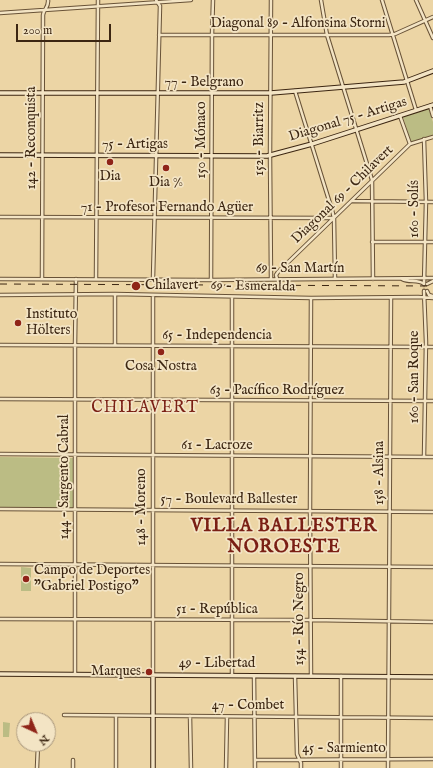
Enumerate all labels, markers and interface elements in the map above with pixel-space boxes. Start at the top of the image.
scale bar [18,16,113,42]
street label: Diagonal 89 - Alfonsina Storni [211,16,385,32]
text: 200 m [23,23,52,38]
street label: 77 - Belgrano [164,75,244,91]
street label: 142 - Reconquista [24,87,40,189]
street label: Diagonal 75 - Artigas [287,94,409,146]
street label: 150 - Mónaco [194,101,210,179]
street label: 152 - Biarritz [252,102,268,176]
street label: 75 - Artigas [102,137,168,153]
street label: Diagonal 69 - Chilavert [289,142,397,248]
marker: Dia [105,157,115,167]
marker: Dia % [161,163,171,173]
place label: Dia [99,169,121,185]
place label: Dia % [149,175,183,191]
street label: 160 - Solís [407,180,423,238]
street label: 71 - Profesor Fernando Agüer [81,200,253,216]
street label: 69 - San Martín [256,261,344,277]
place label: Chilavert [145,278,198,294]
street label: 69 - Esmeralda [210,278,296,296]
marker: Chilavert [130,280,142,292]
place label: Instituto Hölters [26,307,77,340]
marker: Instituto Hölters [13,318,23,328]
street label: 65 - Independencia [162,328,272,344]
street label: 160 - San Roque [407,330,423,424]
marker: Cosa Nostra [156,347,166,357]
place label: Cosa Nostra [125,359,197,375]
street label: 63 - Pacífico Rodríguez [210,383,344,399]
district label: CHILAVERT [91,399,199,419]
street label: 144 - Sargento Cabral [57,414,73,540]
street label: 61 - Lacroze [181,438,253,454]
street label: 158 - Alsina [372,441,388,505]
street label: 148 - Moreno [134,468,150,546]
street label: 57 - Boulevard Ballester [161,492,297,508]
district label: VILLA BALLESTER NOROESTE [191,516,377,558]
place label: Campo de Deportes "Gabriel Postigo" [34,563,150,596]
street label: 154 - Río Negro [292,572,308,666]
marker: Campo de Deportes "Gabriel Postigo" [21,574,31,584]
street label: 51 - República [176,602,258,618]
street label: 49 - Libertad [179,656,255,672]
place label: Marques [91,664,141,680]
marker: Marques [144,667,154,677]
street label: 47 - Combet [212,698,284,714]
north arrow [16,712,56,752]
text: N [35,732,52,748]
street label: 45 - Sarmiento [302,741,386,757]

